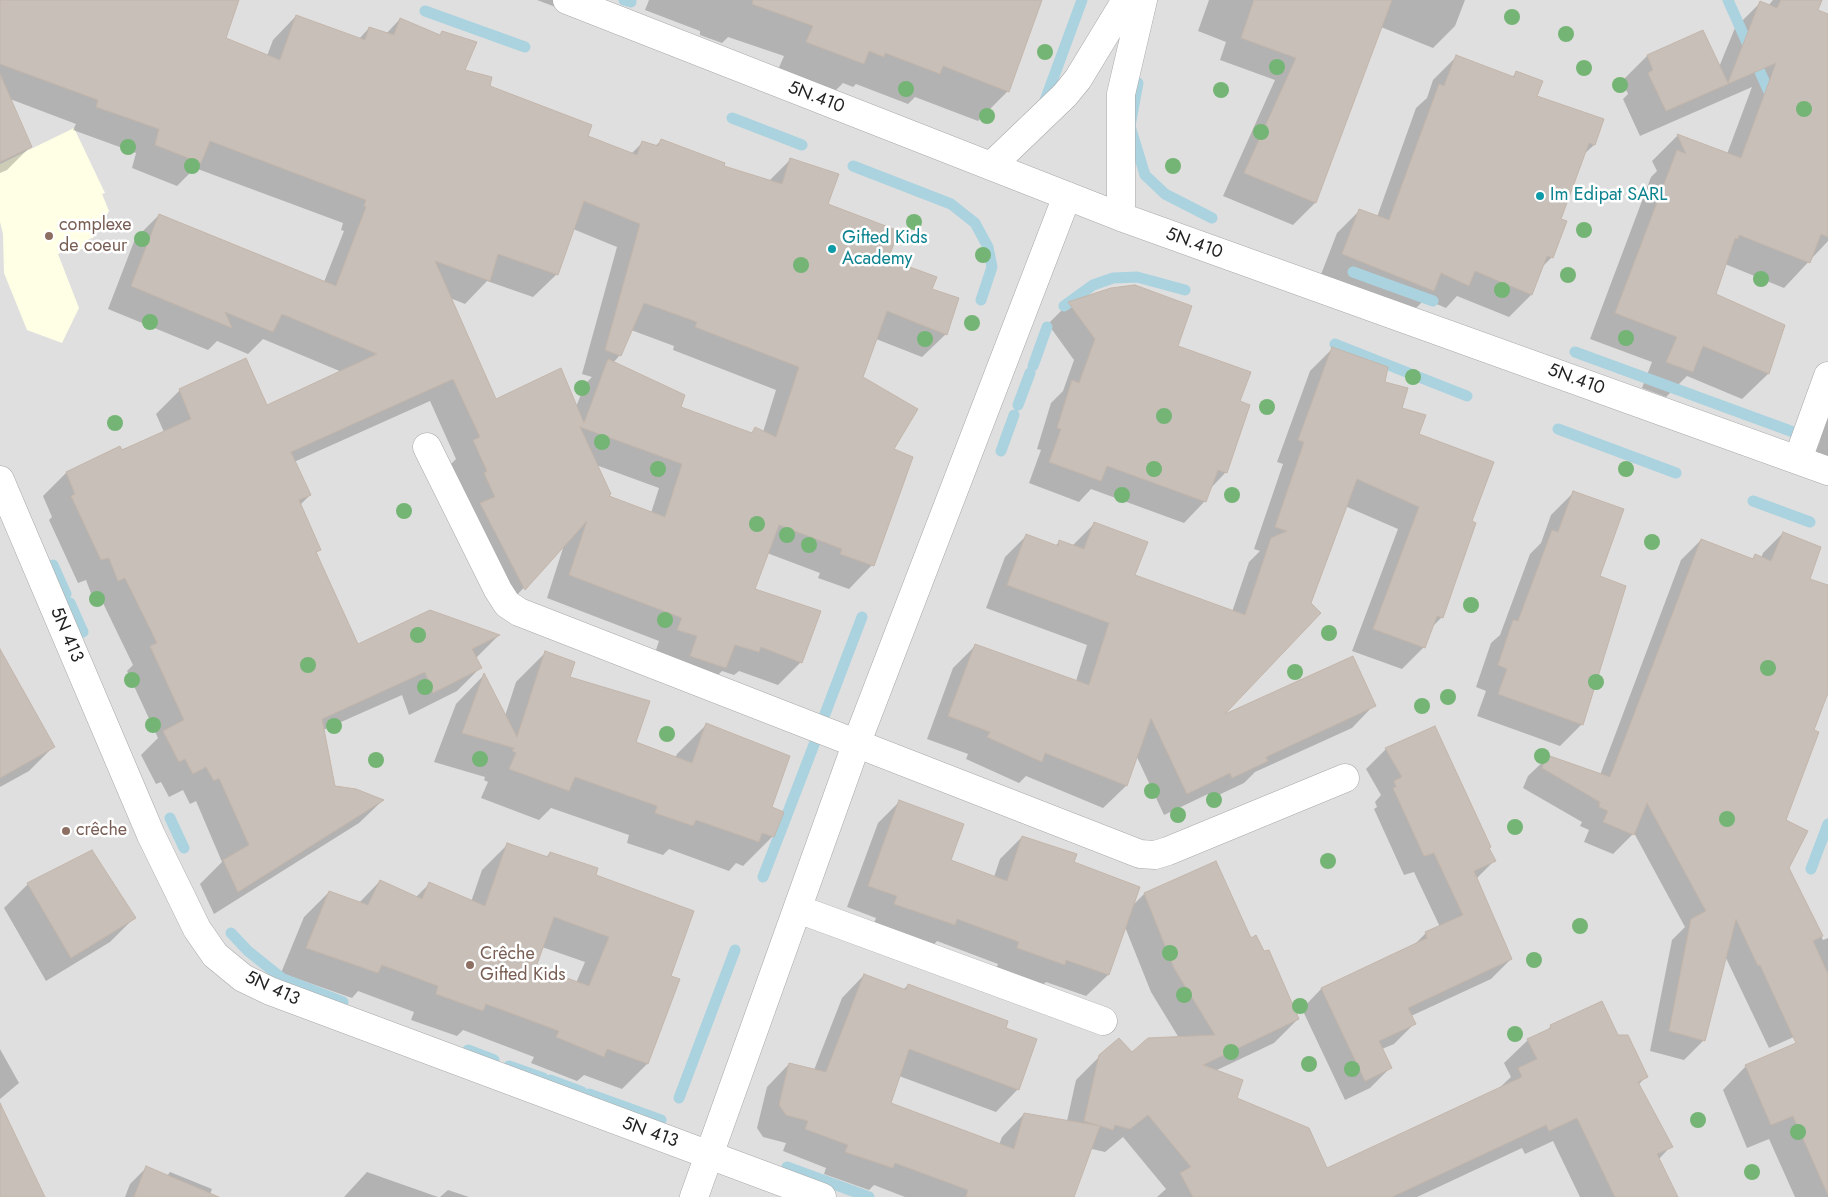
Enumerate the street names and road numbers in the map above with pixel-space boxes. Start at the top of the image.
street label: 5N.410 [785,77,847,119]
street label: 5N.410 [1163,224,1225,264]
street label: 5N.410 [1545,360,1607,400]
street label: 5N 413 [45,604,87,666]
street label: 5N 413 [241,967,303,1011]
street label: 5N 413 [619,1113,681,1153]

